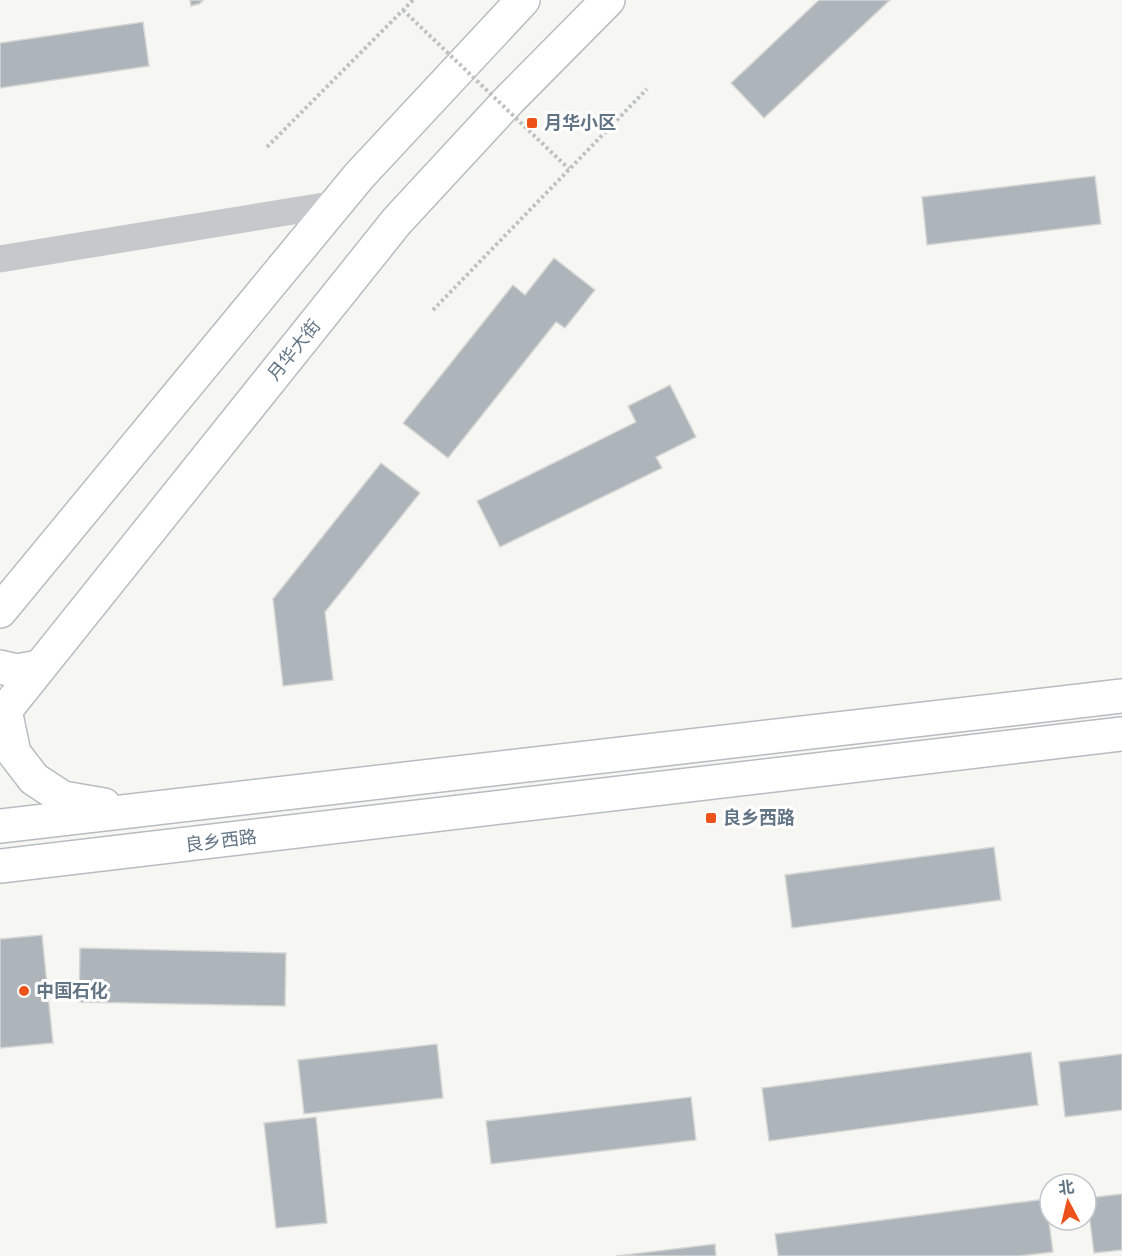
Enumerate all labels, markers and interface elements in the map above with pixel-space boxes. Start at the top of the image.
place label: 月华小区 [544,111,616,136]
marker: 月华小区 [525,116,539,130]
street label: 月华大街 [262,314,327,386]
place label: 良乡西路 [723,806,795,831]
marker: 良乡西路 [704,811,718,825]
street label: 良乡西路 [184,825,258,858]
place label: 中国石化 [36,979,108,1004]
marker: 中国石化 [17,984,31,998]
north arrow [1038,1172,1098,1232]
text: 北 [1057,1176,1076,1200]

